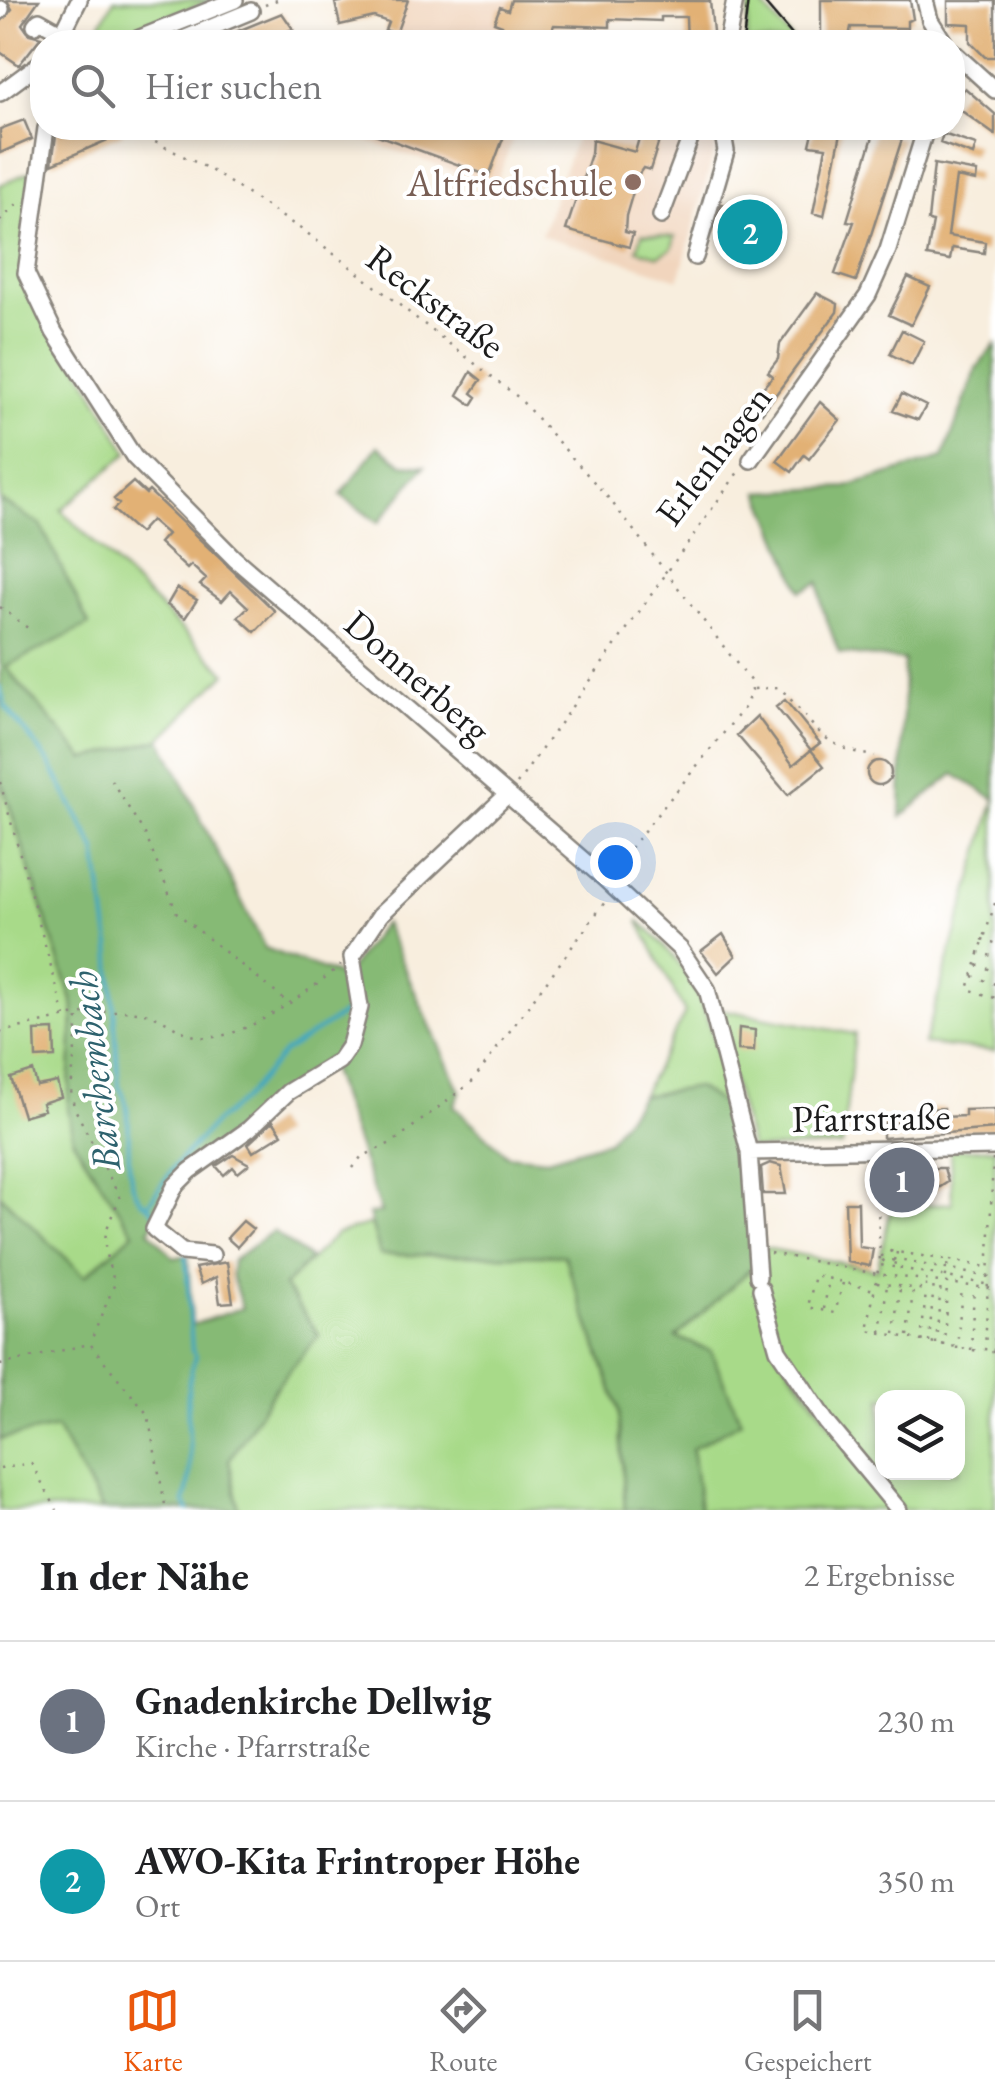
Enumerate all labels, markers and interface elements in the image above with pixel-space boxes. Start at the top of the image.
search box [30,30,965,140]
icon: search [65,58,120,113]
text: Hier suchen [145,61,322,110]
place label: Altfriedschule [406,158,613,207]
marker: Altfriedschule [622,171,644,193]
pin: 2 [718,194,782,270]
street label: Reckstraße [357,233,515,369]
street label: Erlenhagen [644,375,782,535]
street label: Donnerberg [334,599,502,753]
your location [590,837,641,888]
water label: Barchembach [56,968,132,1175]
street label: Pfarrstraße [791,1091,951,1143]
pin: 1 [870,1142,934,1218]
map controls [875,1390,965,1480]
button: layers [875,1390,965,1480]
text: In der Nähe [40,1548,249,1603]
text: 2 Ergebnisse [804,1554,955,1596]
text: Gnadenkirche Dellwig [135,1676,491,1725]
text: 1 [64,1700,81,1742]
text: 230 m [878,1700,955,1742]
text: Kirche · Pfarrstraße [135,1725,370,1767]
text: AWO-Kita Frintroper Höhe [135,1836,580,1885]
text: 2 [64,1860,81,1902]
text: 350 m [878,1860,955,1902]
text: Ort [135,1885,180,1927]
tab: Karte [123,1983,183,2079]
tab: Route [429,1983,498,2079]
tab: Gespeichert [744,1983,872,2079]

